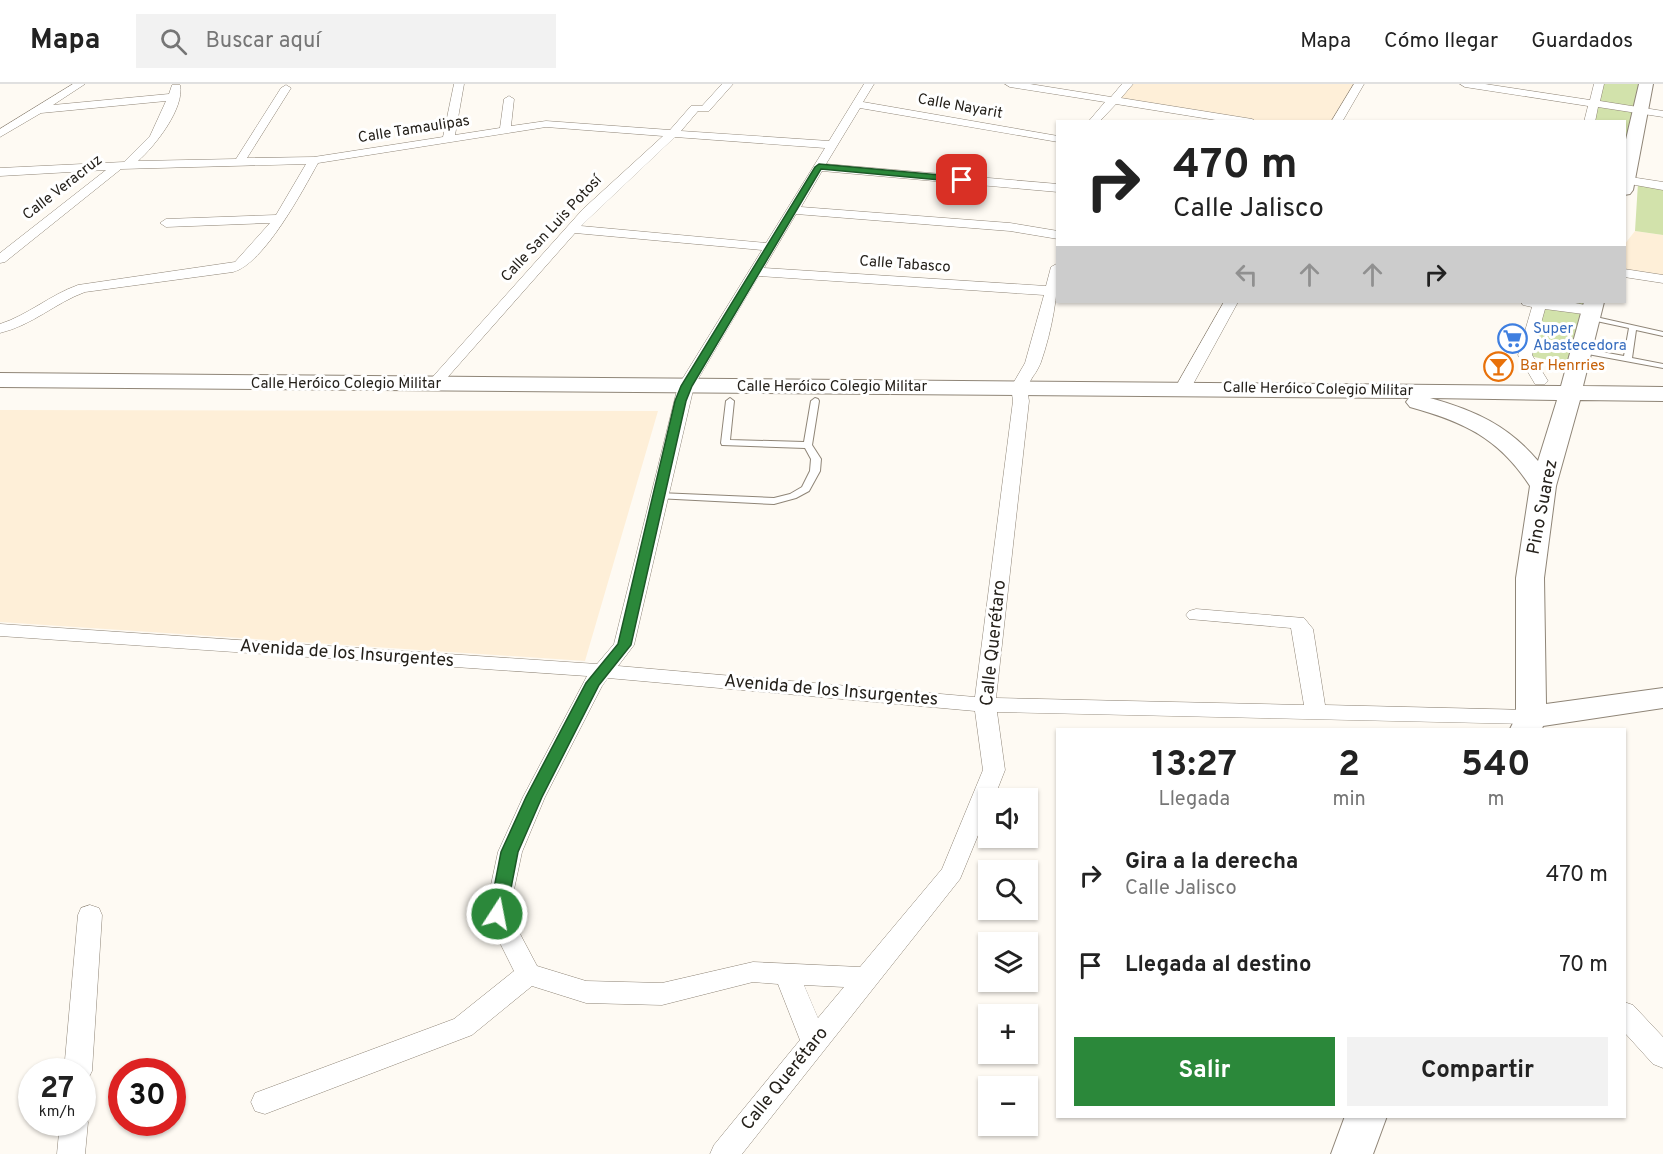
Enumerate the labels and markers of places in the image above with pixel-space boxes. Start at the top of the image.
pin [936,154,987,205]
place label: Super Abastecedora [1533,320,1627,356]
supermarket icon: Super Abastecedora [1496,322,1528,354]
bar icon: Bar Henrries [1483,350,1515,382]
place label: Bar Henrries [1520,357,1605,376]

